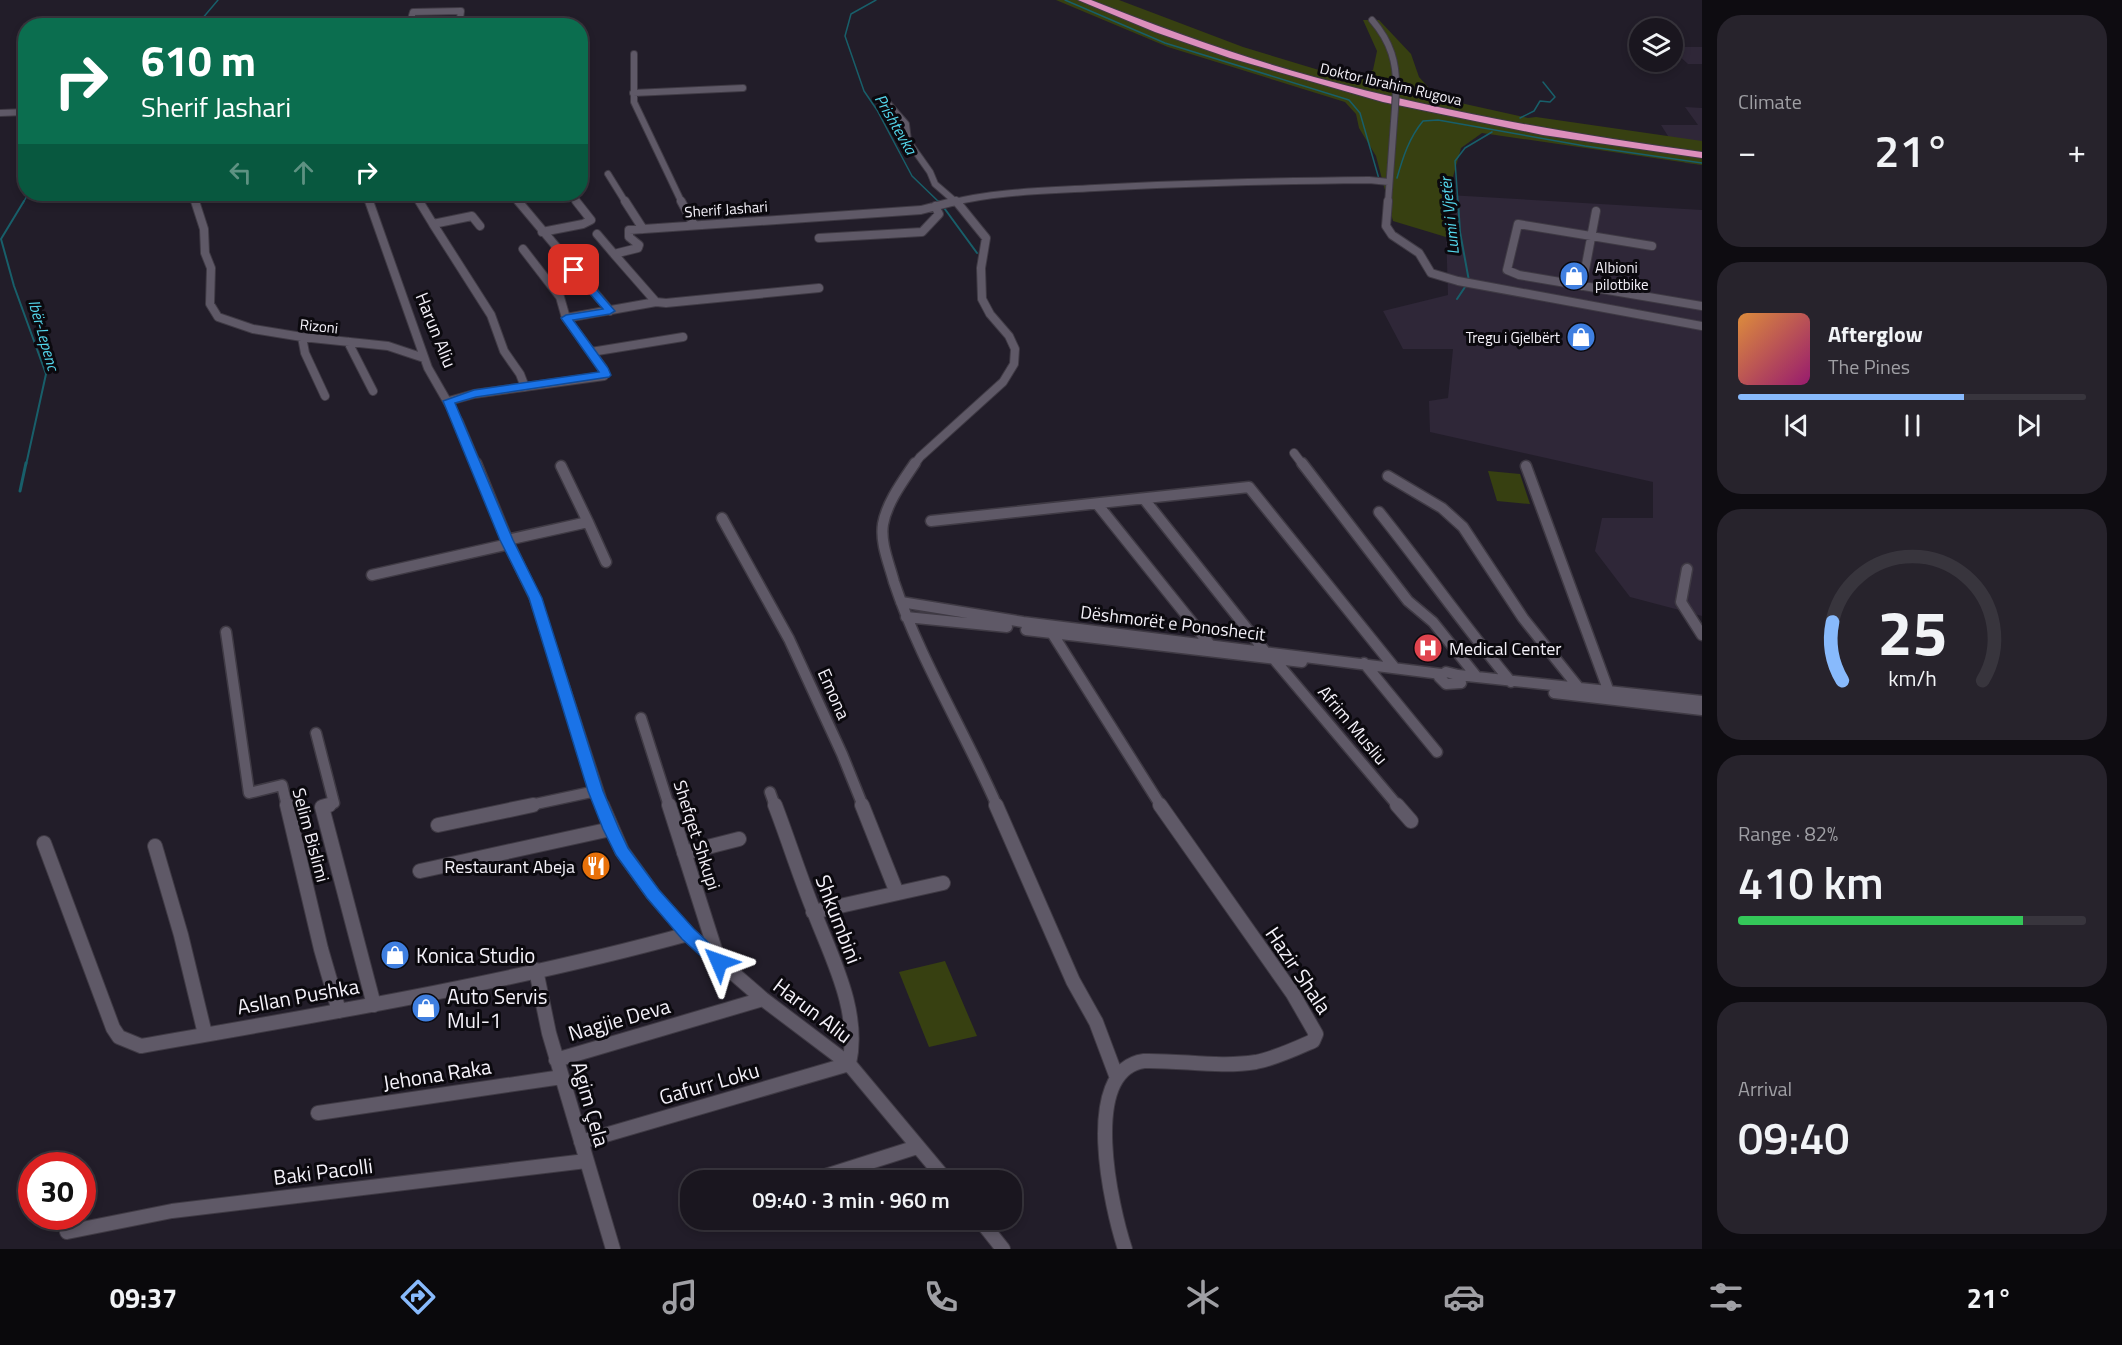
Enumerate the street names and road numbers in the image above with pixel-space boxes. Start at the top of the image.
street label: Doktor Ibrahim Rugova [1318,56,1465,112]
street label: Sherif Jashari [684,195,768,223]
street label: Harun Aliu [409,288,463,372]
street label: Rizoni [299,313,339,339]
street label: Dëshmorët e Ponoshecit [1079,598,1268,648]
street label: Emona [811,664,857,724]
street label: Afrim Musliu [1312,679,1394,771]
street label: Shefqet Shkupi [667,777,727,893]
street label: Selim Bislimi [285,785,337,885]
street label: Shkumbini [807,870,871,968]
street label: Hazir Shala [1258,920,1340,1020]
street label: Asllan Pushka [234,969,362,1022]
street label: Harun Aliu [767,969,859,1051]
street label: Nagjie Deva [564,989,674,1049]
street label: Jehona Raka [381,1050,494,1098]
street label: Gafurr Loku [655,1053,763,1113]
street label: Agim Çela [564,1058,619,1151]
street label: Baki Pacolli [271,1149,375,1193]

